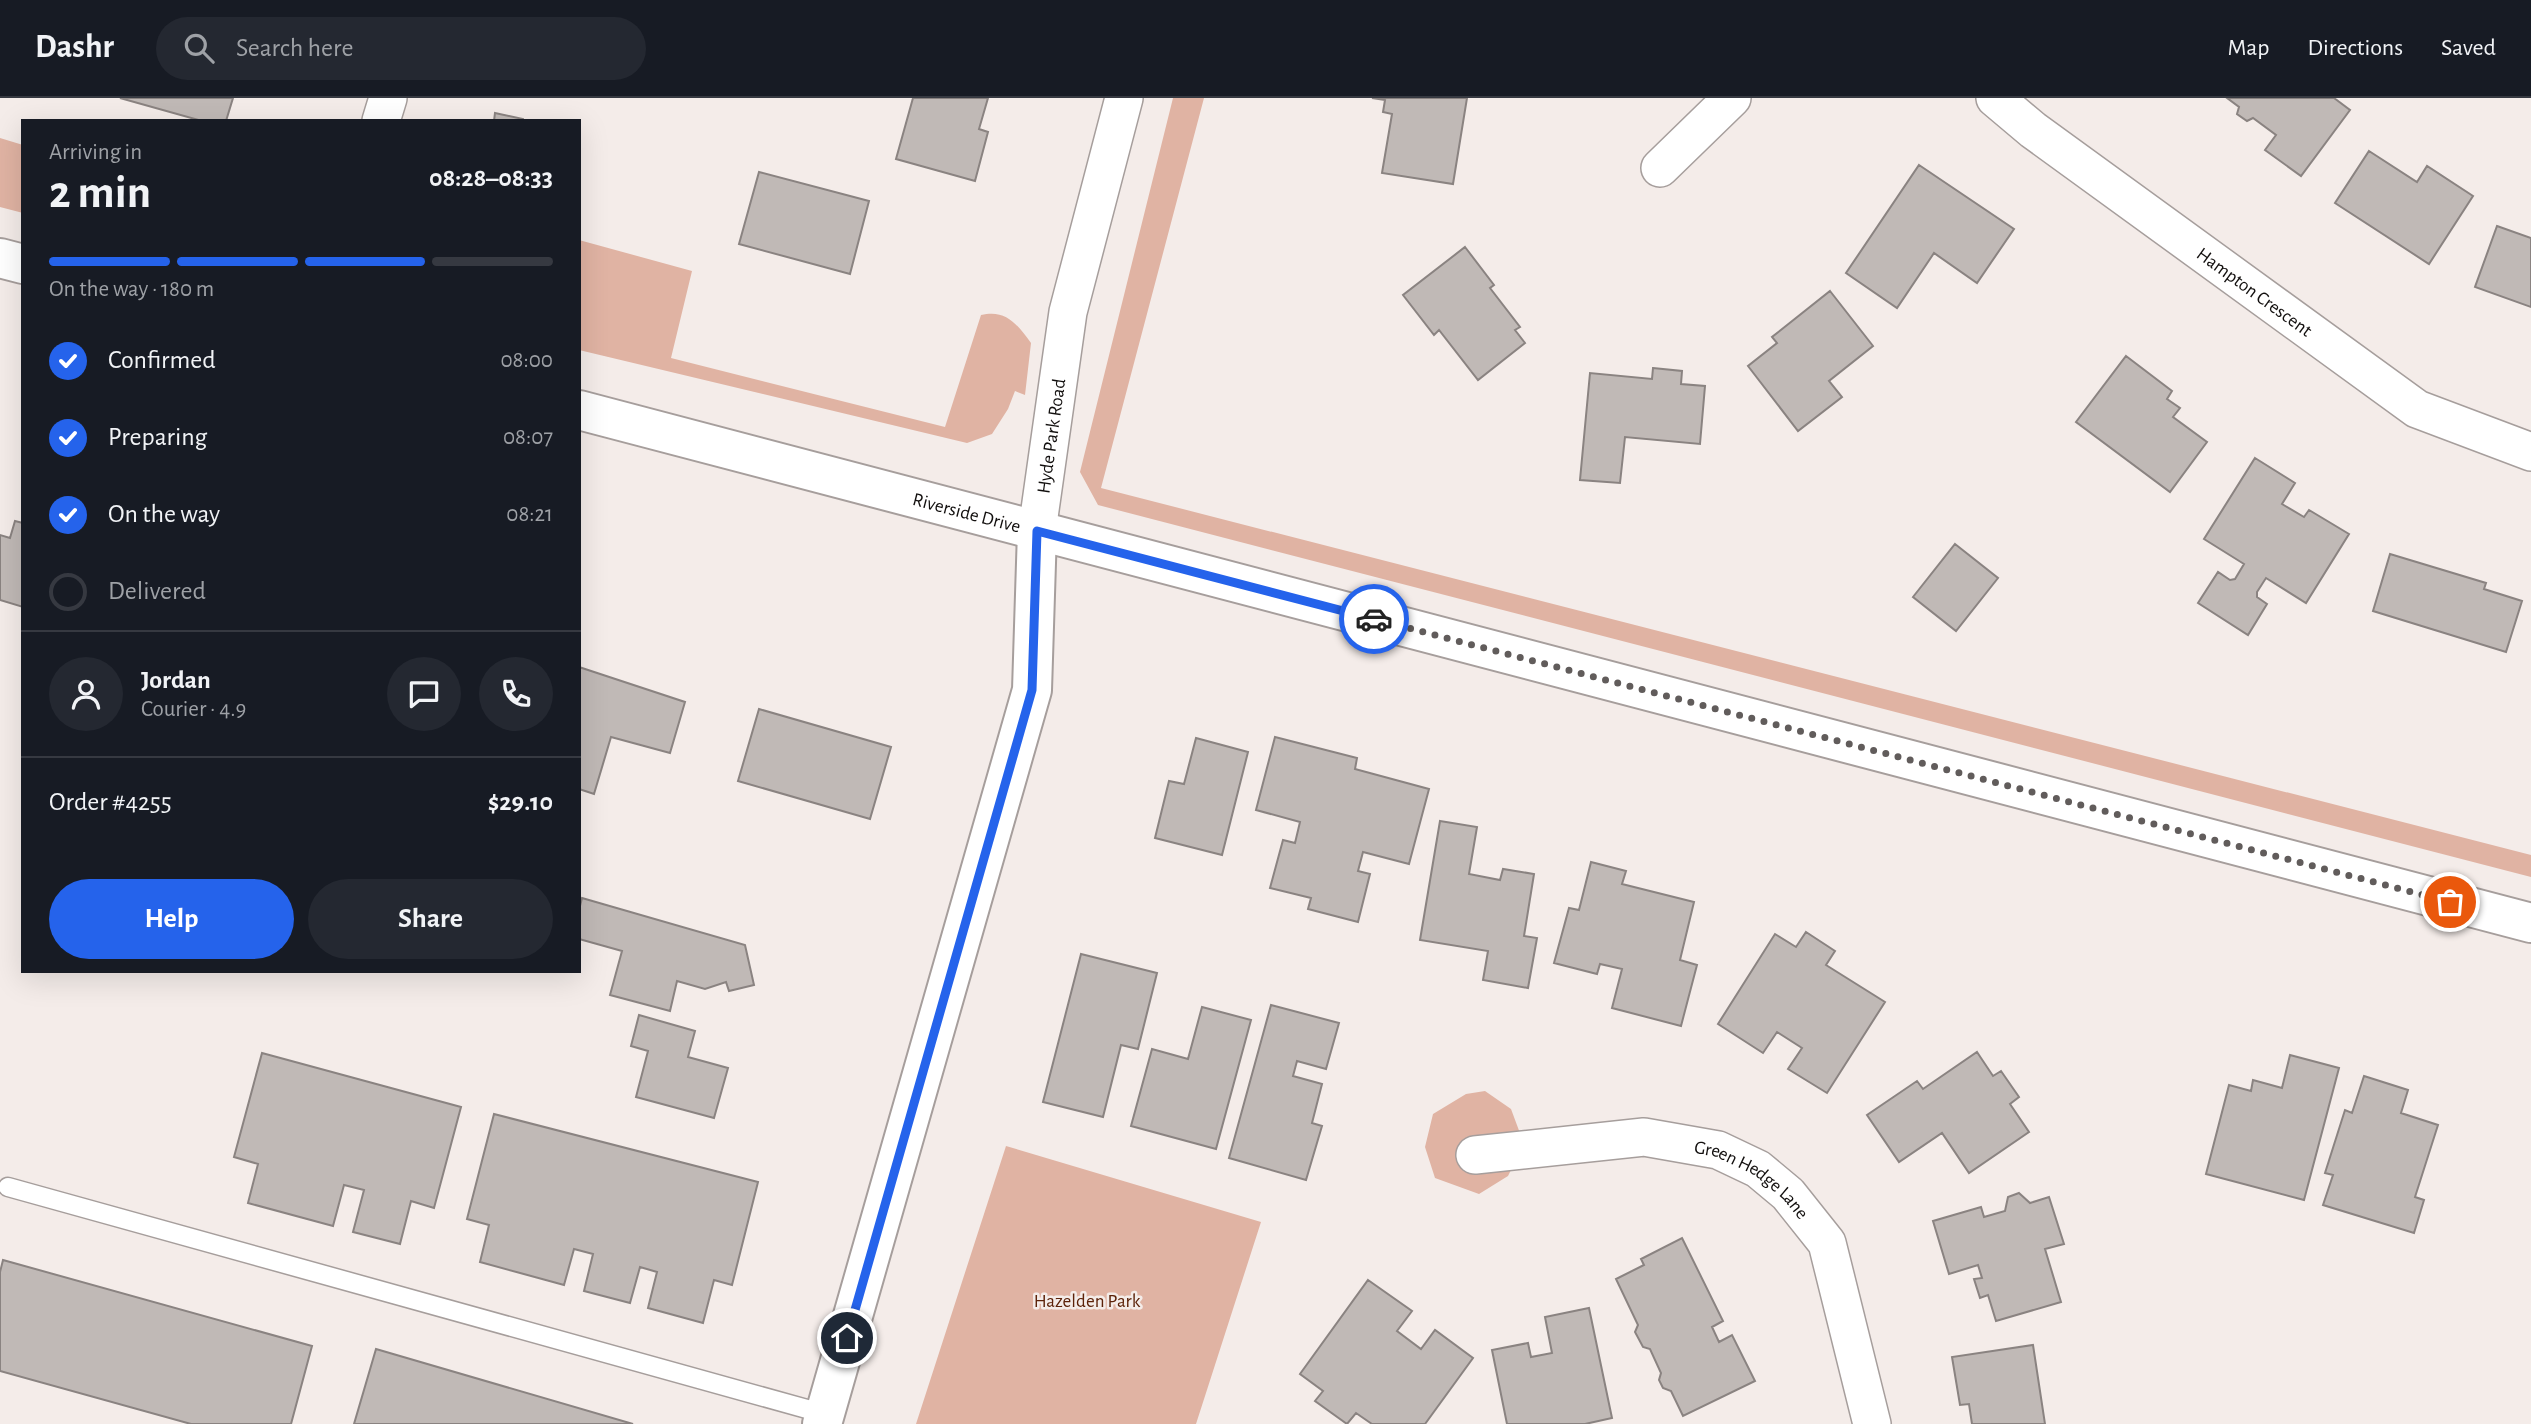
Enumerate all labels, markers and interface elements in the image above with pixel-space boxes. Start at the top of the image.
search box [156,17,646,80]
icon: search [180,29,218,67]
text: Dashr [35,31,114,64]
text: Search here [236,35,353,61]
text: Map [2227,36,2269,60]
text: Directions [2307,36,2403,60]
text: Saved [2441,36,2496,60]
text: Arriving in [49,141,142,164]
text: 08:28–08:33 [429,165,553,191]
text: 2 min [49,170,151,216]
street label: Hampton Crescent [2193,244,2315,341]
text: On the way · 180 m [49,278,214,301]
icon: check [49,342,87,380]
text: Confirmed [108,347,216,373]
text: 08:00 [500,349,553,372]
street label: Hyde Park Road [1034,377,1069,495]
icon: check [49,419,87,457]
text: Preparing [108,424,207,450]
text: 08:07 [503,426,553,449]
street label: Riverside Drive [910,490,1022,537]
icon: check [49,496,87,534]
text: On the way [108,501,220,527]
text: 08:21 [506,503,553,526]
text: Delivered [108,578,206,604]
courier [1339,584,1409,654]
icon: car [1355,600,1393,638]
button: person [49,657,123,731]
button: chat [387,657,461,731]
button: phone [479,657,553,731]
text: Jordan [141,667,211,693]
text: Courier · 4.9 [141,698,246,721]
text: Order #4255 [49,789,172,815]
text: $29.10 [488,789,553,815]
pin [2420,872,2480,932]
button: Help [49,879,294,959]
button: Share [308,879,553,959]
icon: bag [2431,883,2469,921]
street label: Green Hedge Lane [1693,1138,1812,1223]
park label: Hazelden Park [1034,1292,1141,1311]
pin [817,1308,877,1368]
icon: home [828,1319,866,1357]

